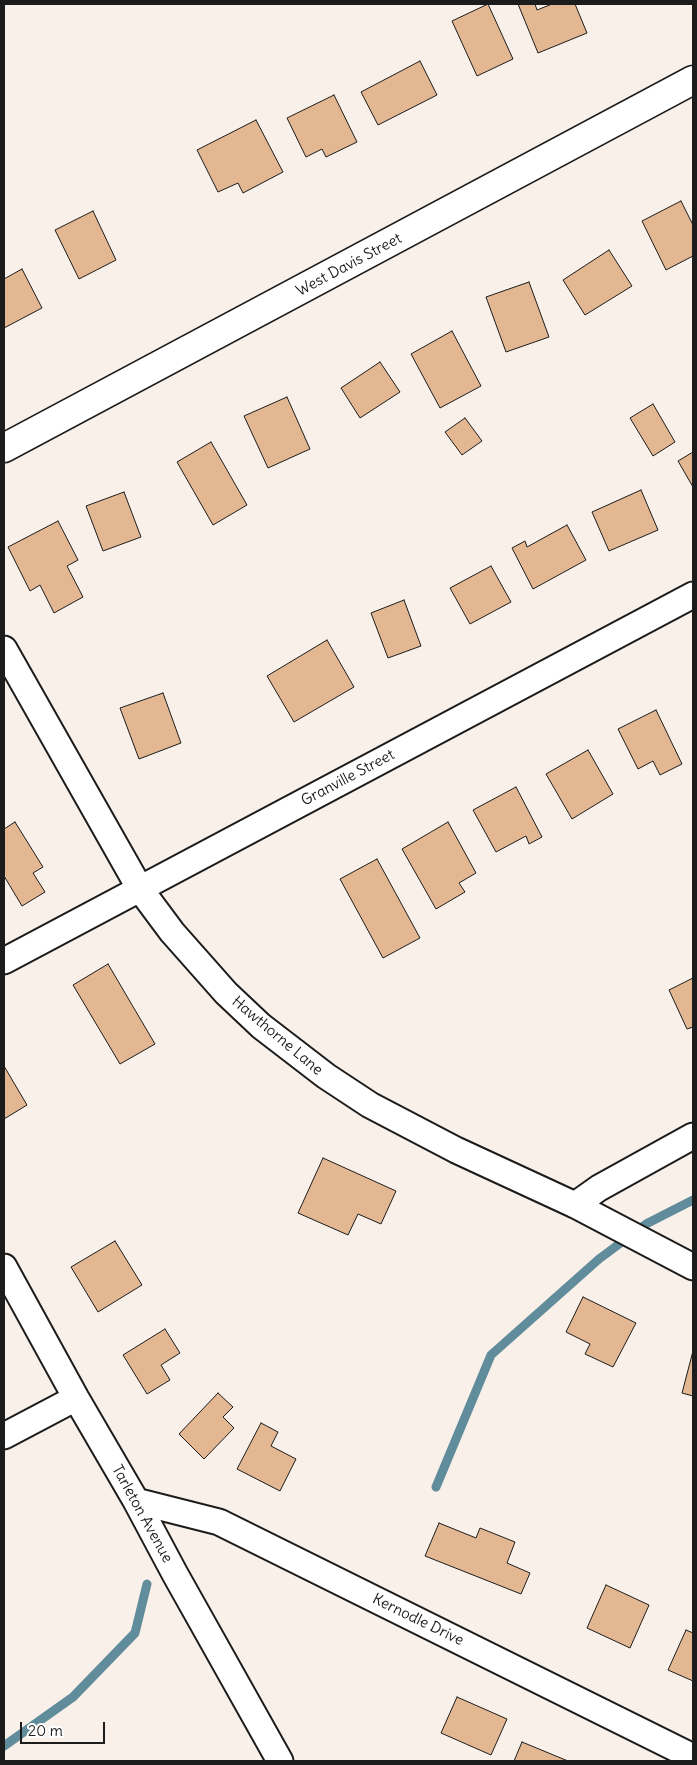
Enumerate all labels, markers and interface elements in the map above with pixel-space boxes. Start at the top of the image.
street label: West Davis Street [293,230,405,300]
street label: Granville Street [298,746,398,810]
street label: Hawthorne Lane [228,993,326,1079]
street label: Tarleton Avenue [108,1462,176,1566]
street label: Kernodle Drive [369,1590,467,1650]
scale bar [22,1712,108,1744]
text: 20 m [28,1721,63,1740]

